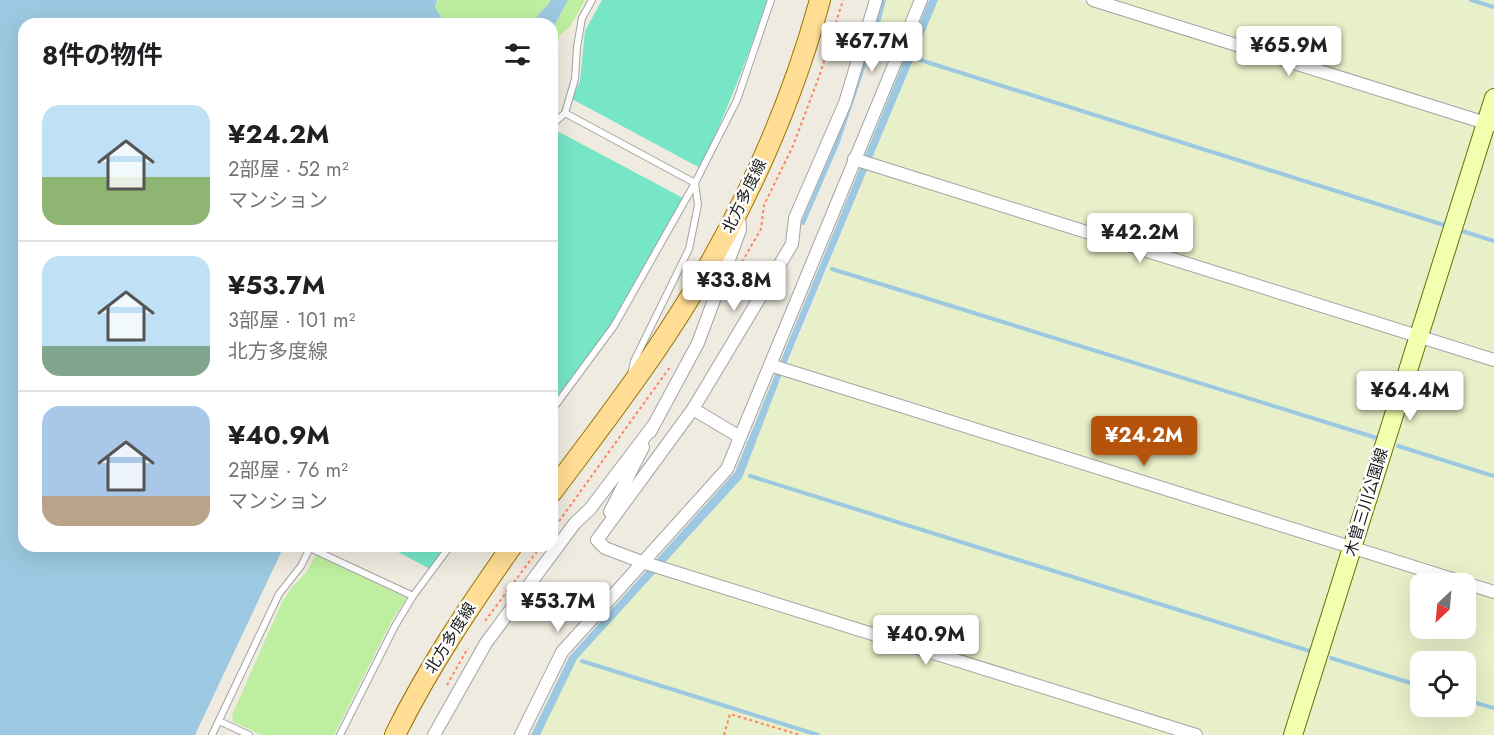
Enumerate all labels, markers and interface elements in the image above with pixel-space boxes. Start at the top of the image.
pin: ¥67.7M [823,22,921,73]
pin: ¥65.9M [1240,26,1338,77]
text: ¥67.7M [835,27,909,56]
text: ¥65.9M [1250,31,1328,60]
text: 8件の物件 [42,36,162,74]
icon: filters [501,38,534,71]
text: ¥24.2M [228,115,329,153]
icon: home [90,129,162,201]
text: 2部屋 · 52 m² [228,155,349,184]
street label: 北方多度線 [716,155,772,237]
text: マンション [228,186,328,215]
pin: ¥42.2M [1091,213,1189,264]
text: ¥42.2M [1101,218,1179,247]
pin: ¥33.8M [685,261,783,312]
text: ¥53.7M [228,266,325,304]
text: ¥33.8M [697,266,771,295]
icon: home [90,280,162,352]
text: 3部屋 · 101 m² [228,306,355,335]
text: 北方多度線 [228,337,328,366]
pin: ¥64.4M [1361,371,1459,422]
text: ¥64.4M [1371,376,1449,405]
text: ¥40.9M [228,416,330,454]
pin: ¥24.2M [1095,416,1193,467]
text: ¥24.2M [1105,421,1183,450]
icon: home [90,430,162,502]
street label: 木曽三川公園線 [1339,445,1393,559]
text: 2部屋 · 76 m² [228,456,348,485]
text: マンション [228,487,328,516]
north arrow [1410,573,1476,639]
map controls [1410,573,1476,717]
pin: ¥53.7M [509,582,607,633]
text: ¥53.7M [521,587,595,616]
street label: 北方多度線 [419,598,481,678]
pin: ¥40.9M [877,615,975,666]
text: ¥40.9M [887,620,965,649]
button: locate [1410,651,1476,717]

